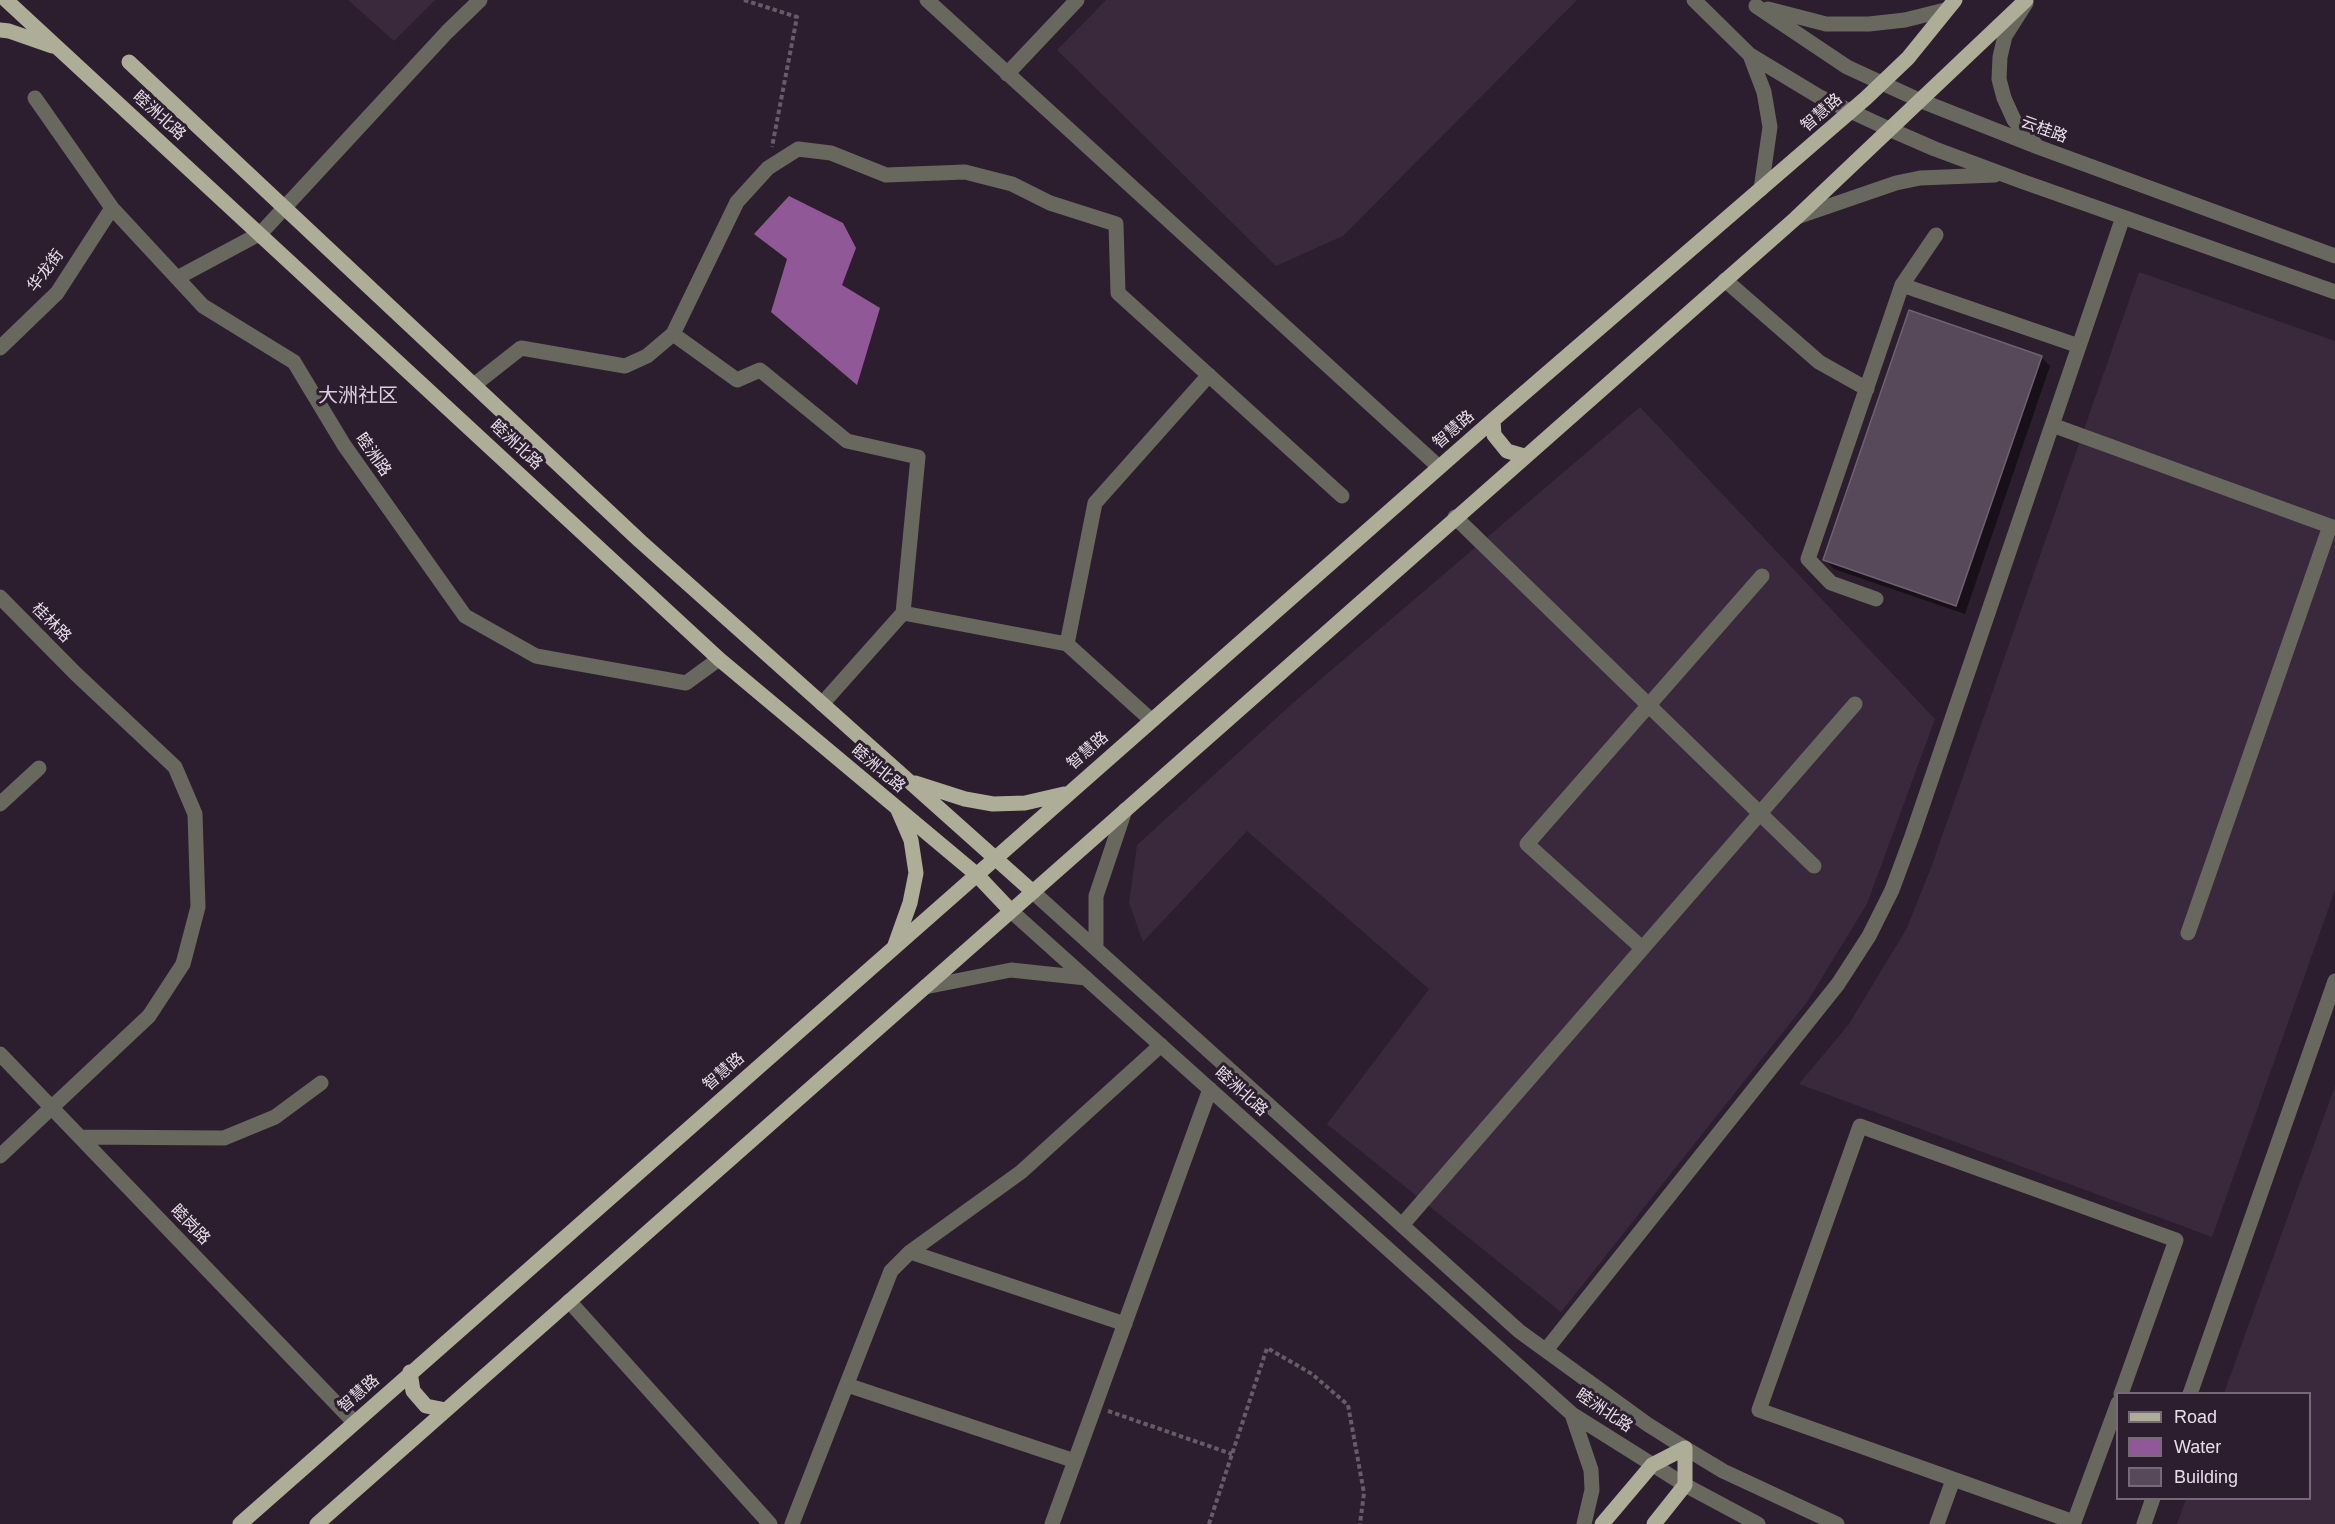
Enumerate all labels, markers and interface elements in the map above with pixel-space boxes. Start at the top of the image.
street label: 睦洲北路 [129,87,189,145]
street label: 智慧路 [1798,90,1846,136]
street label: 云桂路 [2018,113,2070,147]
street label: 华龙街 [24,246,68,296]
district label: 大洲社区 [318,384,398,408]
street label: 智慧路 [1430,407,1478,453]
street label: 睦洲北路 [486,416,546,474]
street label: 睦洲路 [351,430,395,480]
street label: 桂林路 [27,599,75,647]
street label: 智慧路 [1064,728,1112,774]
street label: 睦洲北路 [847,741,909,797]
street label: 智慧路 [700,1049,748,1095]
street label: 睦洲北路 [1211,1063,1271,1121]
street label: 睦岗路 [166,1201,214,1249]
street label: 智慧路 [335,1371,383,1417]
street label: 睦洲北路 [1572,1385,1636,1437]
legend [2116,1392,2311,1500]
text: Road [2174,1407,2217,1427]
text: Water [2174,1437,2221,1457]
text: Building [2174,1467,2238,1487]

